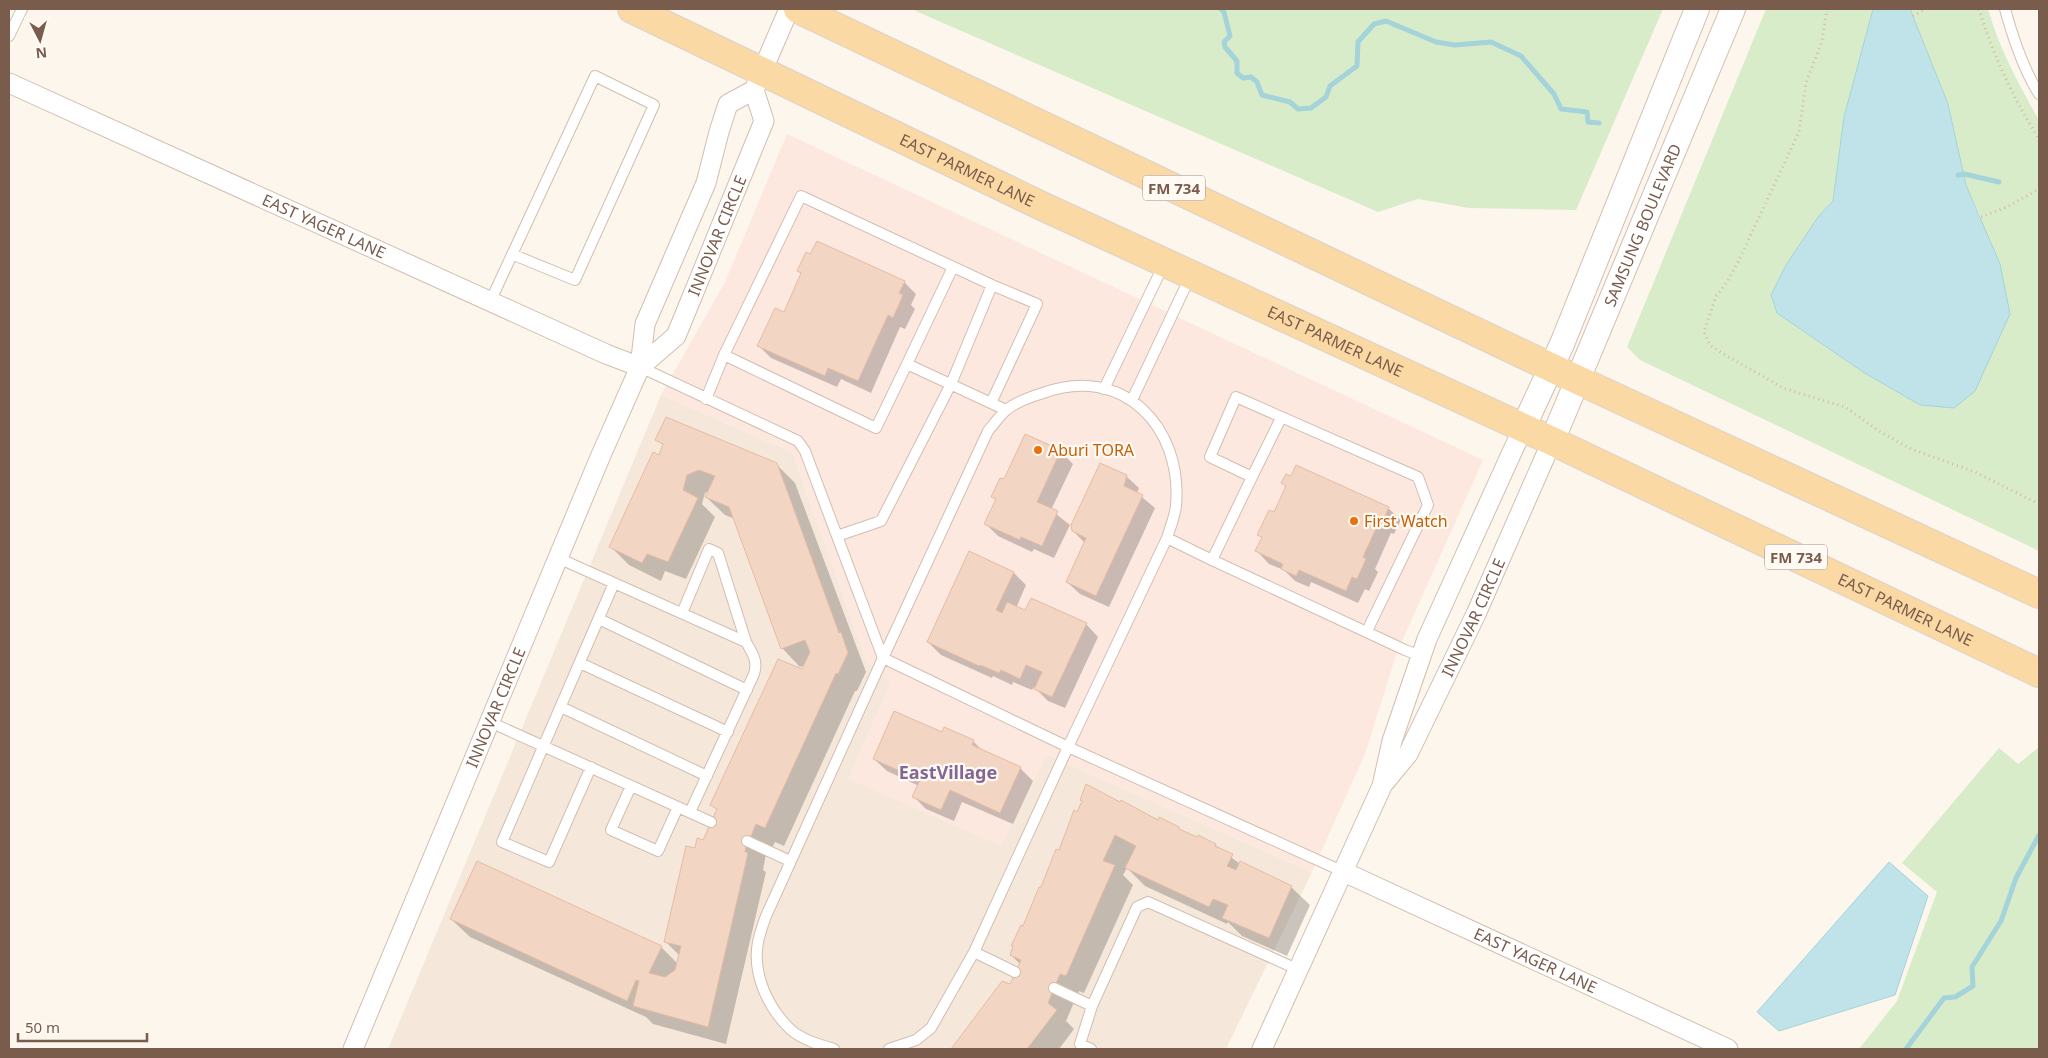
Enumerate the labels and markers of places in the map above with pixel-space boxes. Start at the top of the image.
place label: Aburi TORA [1048,439,1135,461]
marker: Aburi TORA [1032,444,1044,456]
place label: First Watch [1364,510,1448,532]
marker: First Watch [1348,515,1360,527]

